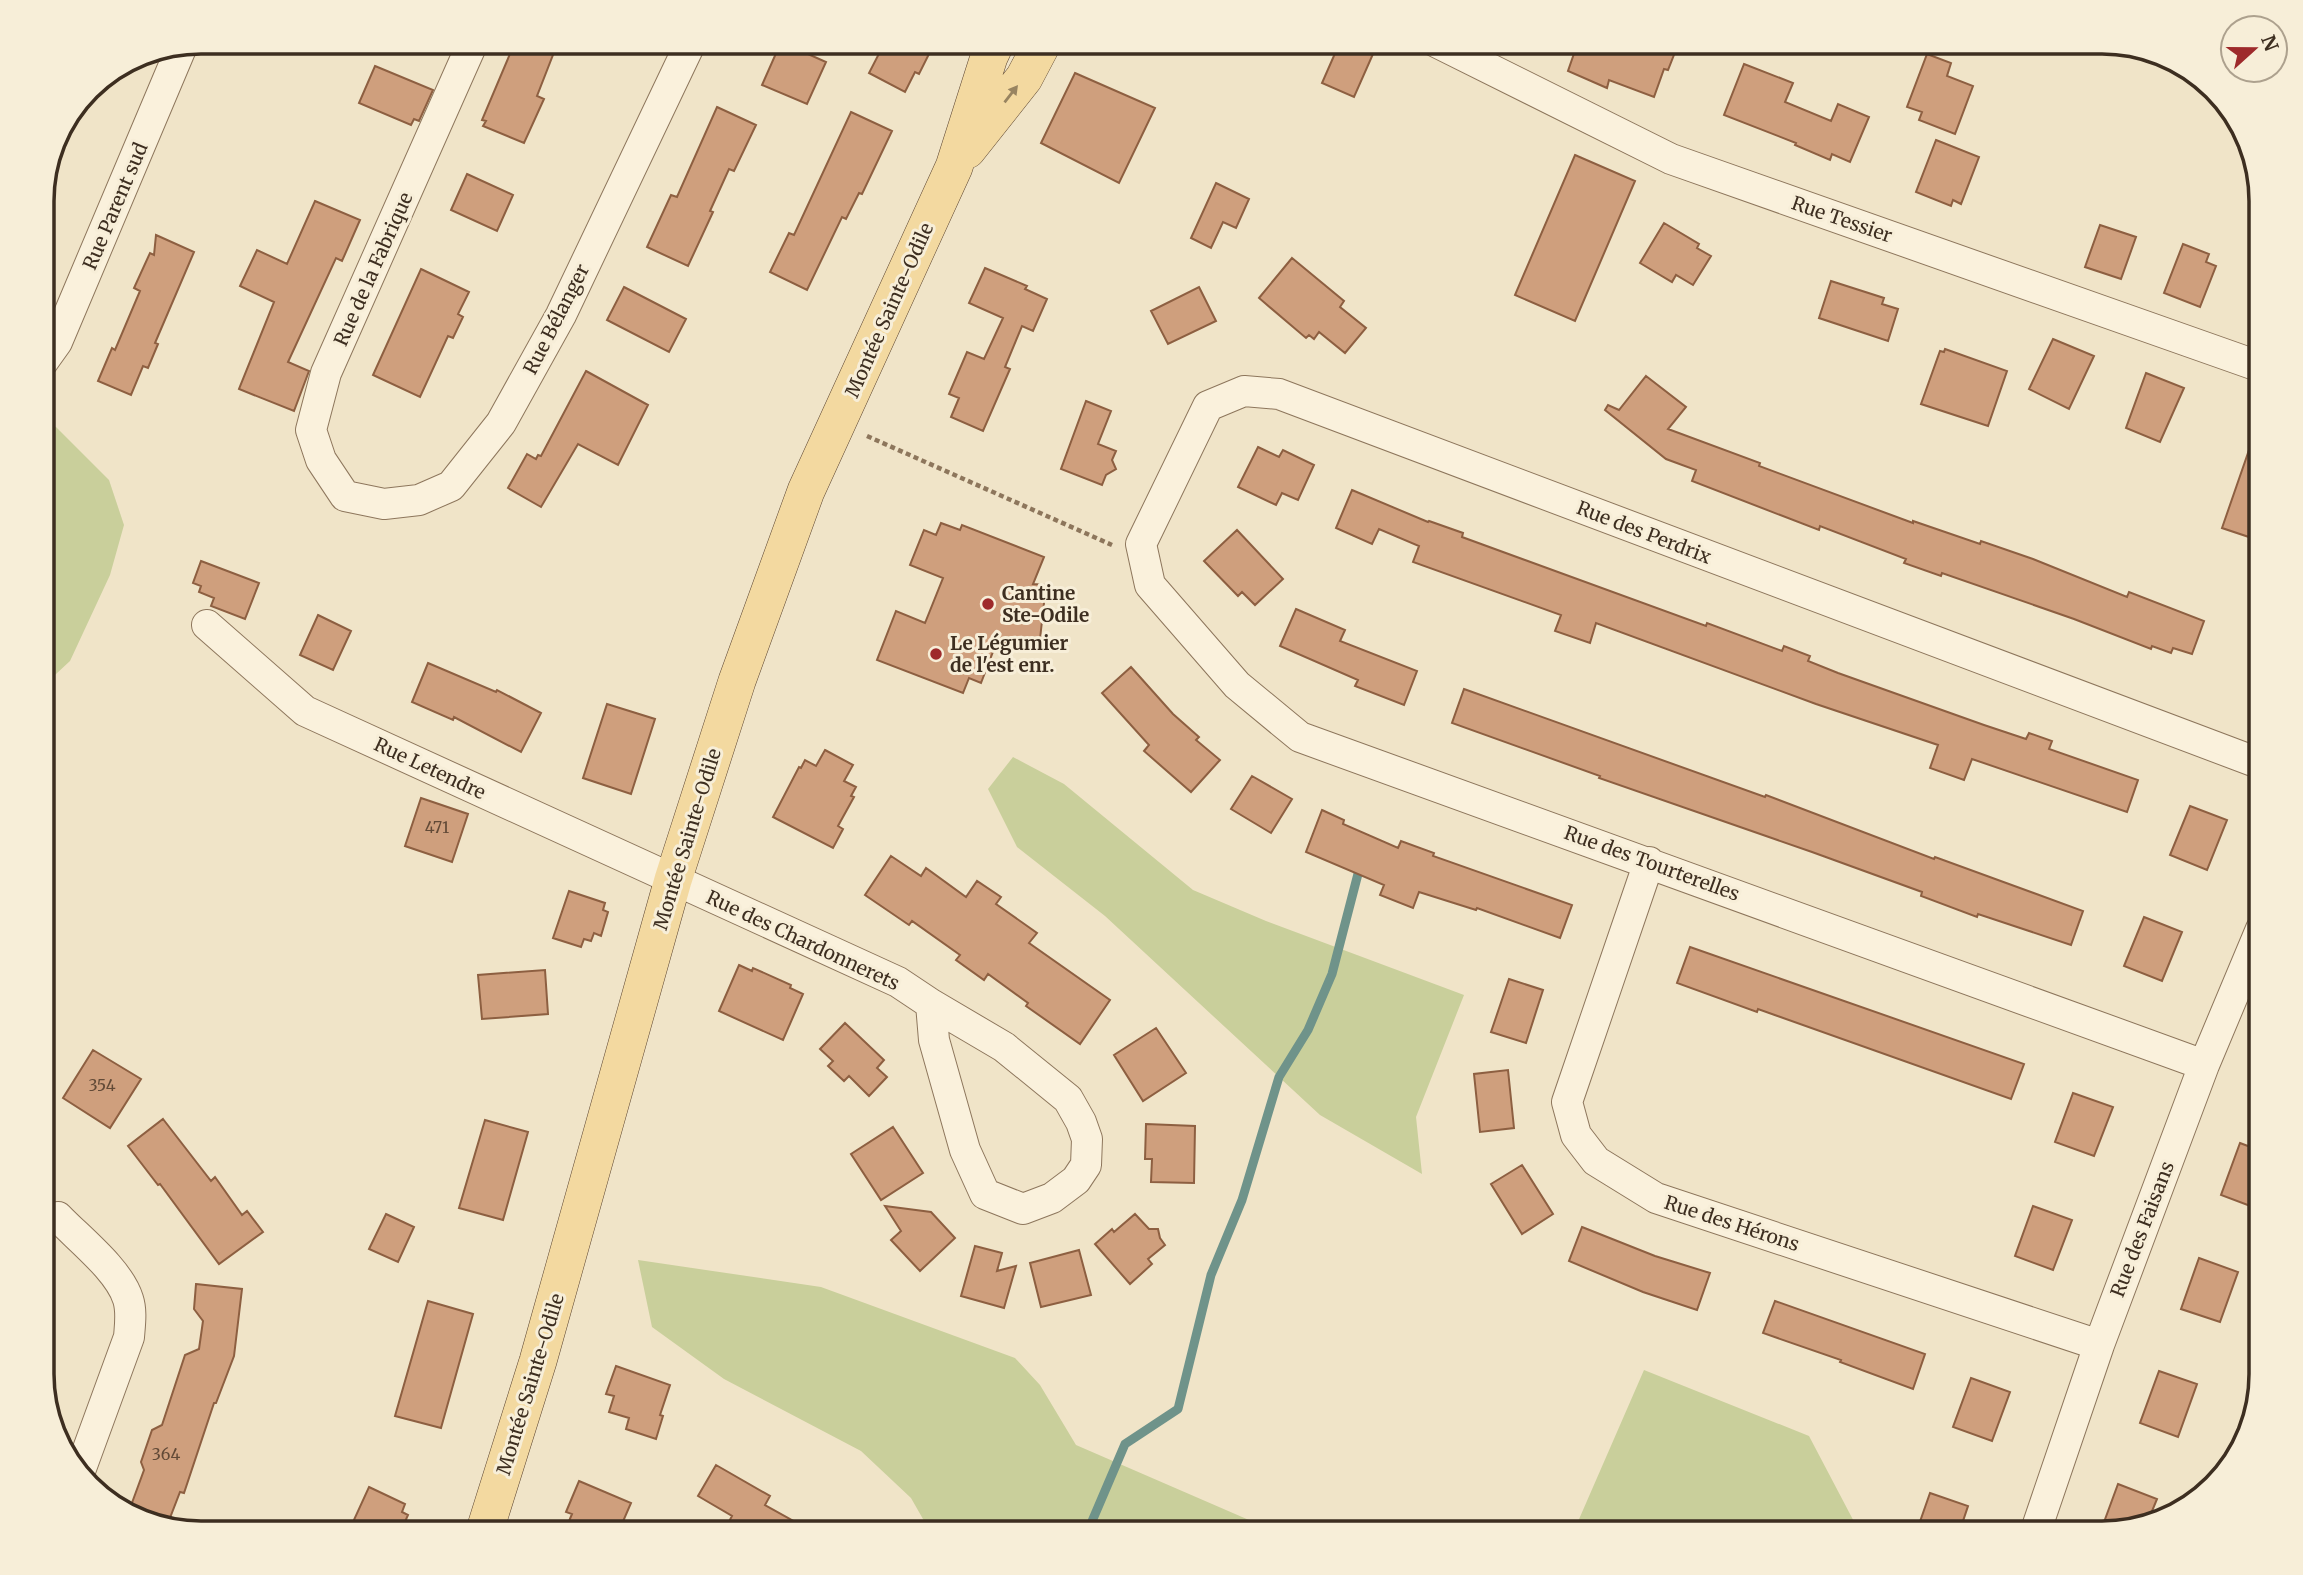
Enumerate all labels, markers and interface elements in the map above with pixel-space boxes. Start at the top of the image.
north arrow [2219,14,2289,84]
text: N [2256,32,2284,54]
one-way arrow [1003,86,1018,104]
street label: Rue Parent sud [77,139,153,273]
street label: Rue de la Fabrique [328,188,418,350]
street label: Rue Tessier [1789,191,1896,248]
street label: Montée Sainte-Odile [840,219,938,401]
street label: Rue Bélanger [518,259,594,378]
street label: Rue des Perdrix [1573,495,1715,569]
place label: Cantine Ste-Odile [1002,581,1089,627]
marker: Cantine Ste-Odile [980,596,996,612]
place label: Le Légumier de l'est enr. [950,631,1069,677]
marker: Le Légumier de l'est enr. [928,646,944,662]
street label: Rue Letendre [370,732,490,804]
street label: Montée Sainte-Odile [648,745,726,933]
house number: 471 [425,817,449,837]
street label: Rue des Tourterelles [1561,820,1743,906]
street label: Rue des Chardonnerets [703,885,903,995]
house number: 354 [88,1075,116,1095]
street label: Rue des Faisans [2105,1158,2179,1300]
street label: Rue des Hérons [1661,1190,1803,1256]
street label: Montée Sainte-Odile [491,1290,569,1478]
house number: 364 [152,1444,180,1464]

